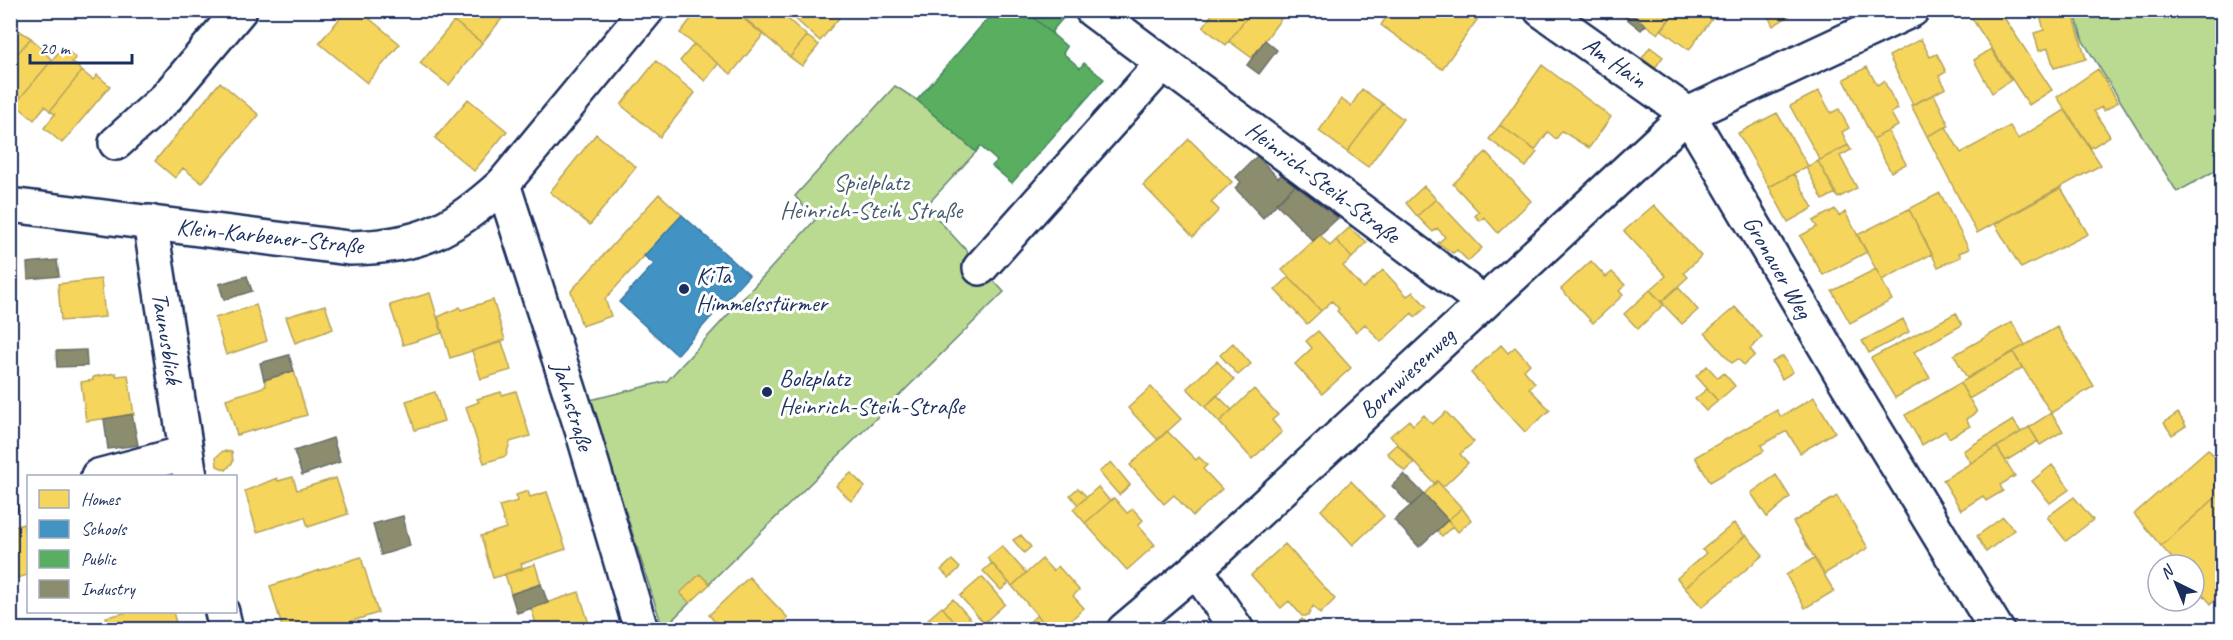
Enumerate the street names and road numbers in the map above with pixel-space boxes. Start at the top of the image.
street label: Am Hain [1577,29,1653,95]
street label: Heinrich-Steih-Straße [1240,114,1408,251]
street label: Gronauer Weg [1737,210,1820,325]
street label: Klein-Karbener-Straße [175,211,367,261]
street label: Taunusblick [145,290,189,388]
street label: Bornwiesenweg [1353,320,1462,425]
street label: Jahnstraße [545,357,601,456]

